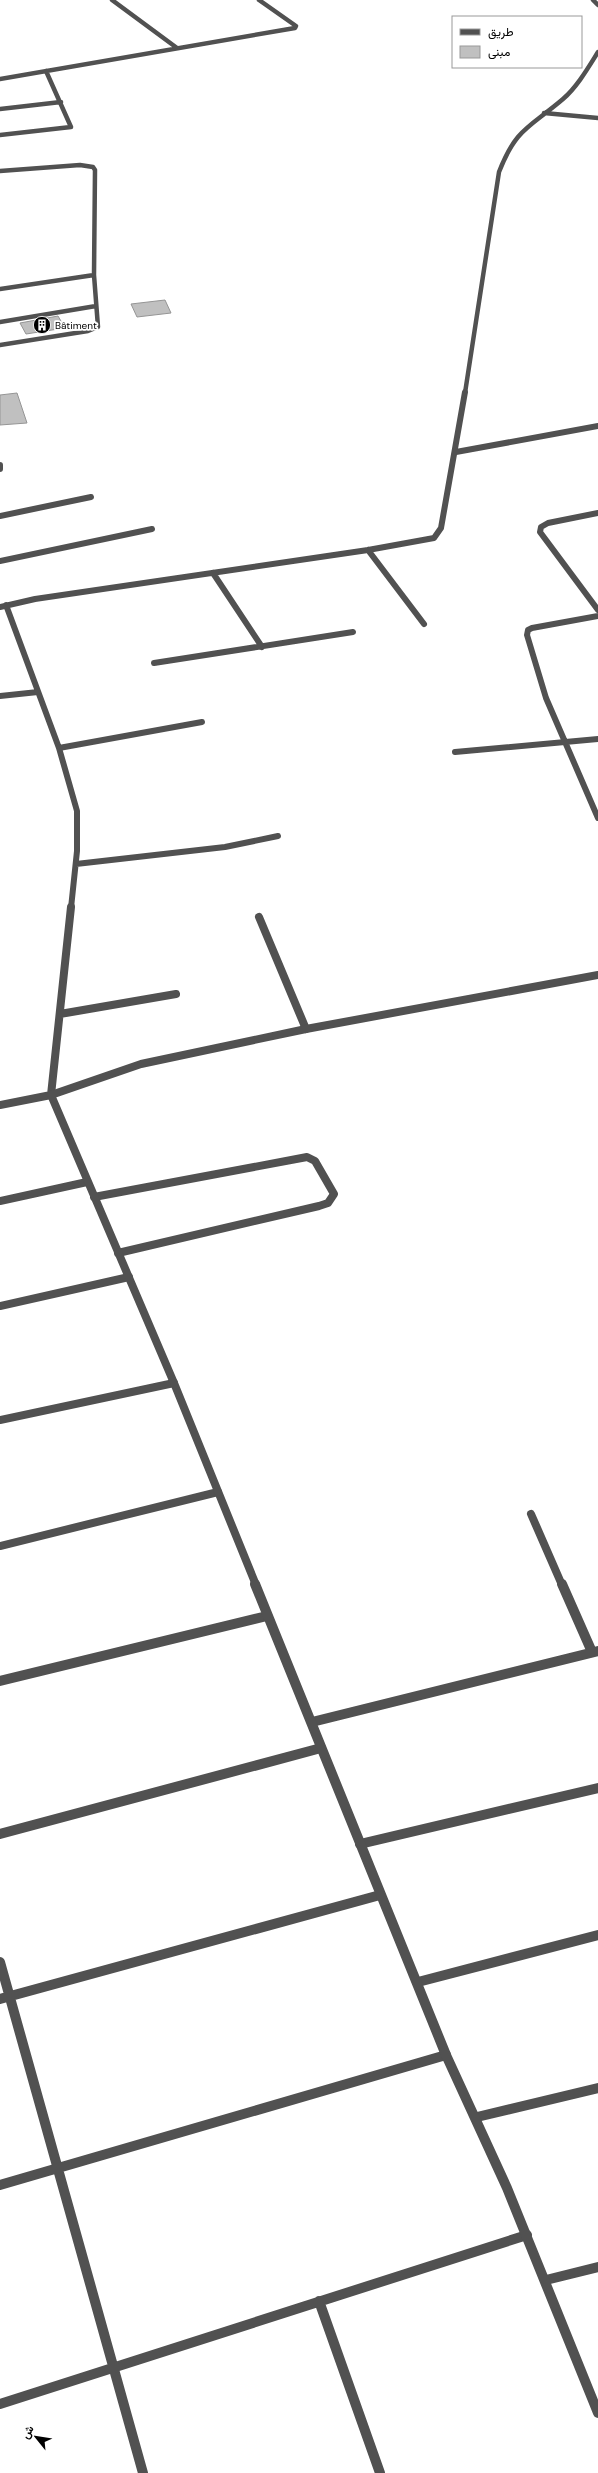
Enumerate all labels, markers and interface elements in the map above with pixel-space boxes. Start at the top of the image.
legend [452,16,582,68]
text: طريق [488,24,514,40]
text: مبنى [488,44,510,60]
building icon: Bâtiment [32,315,52,335]
place label: Bâtiment [55,319,97,332]
north arrow [16,2417,56,2457]
text: ش [18,2423,37,2441]

